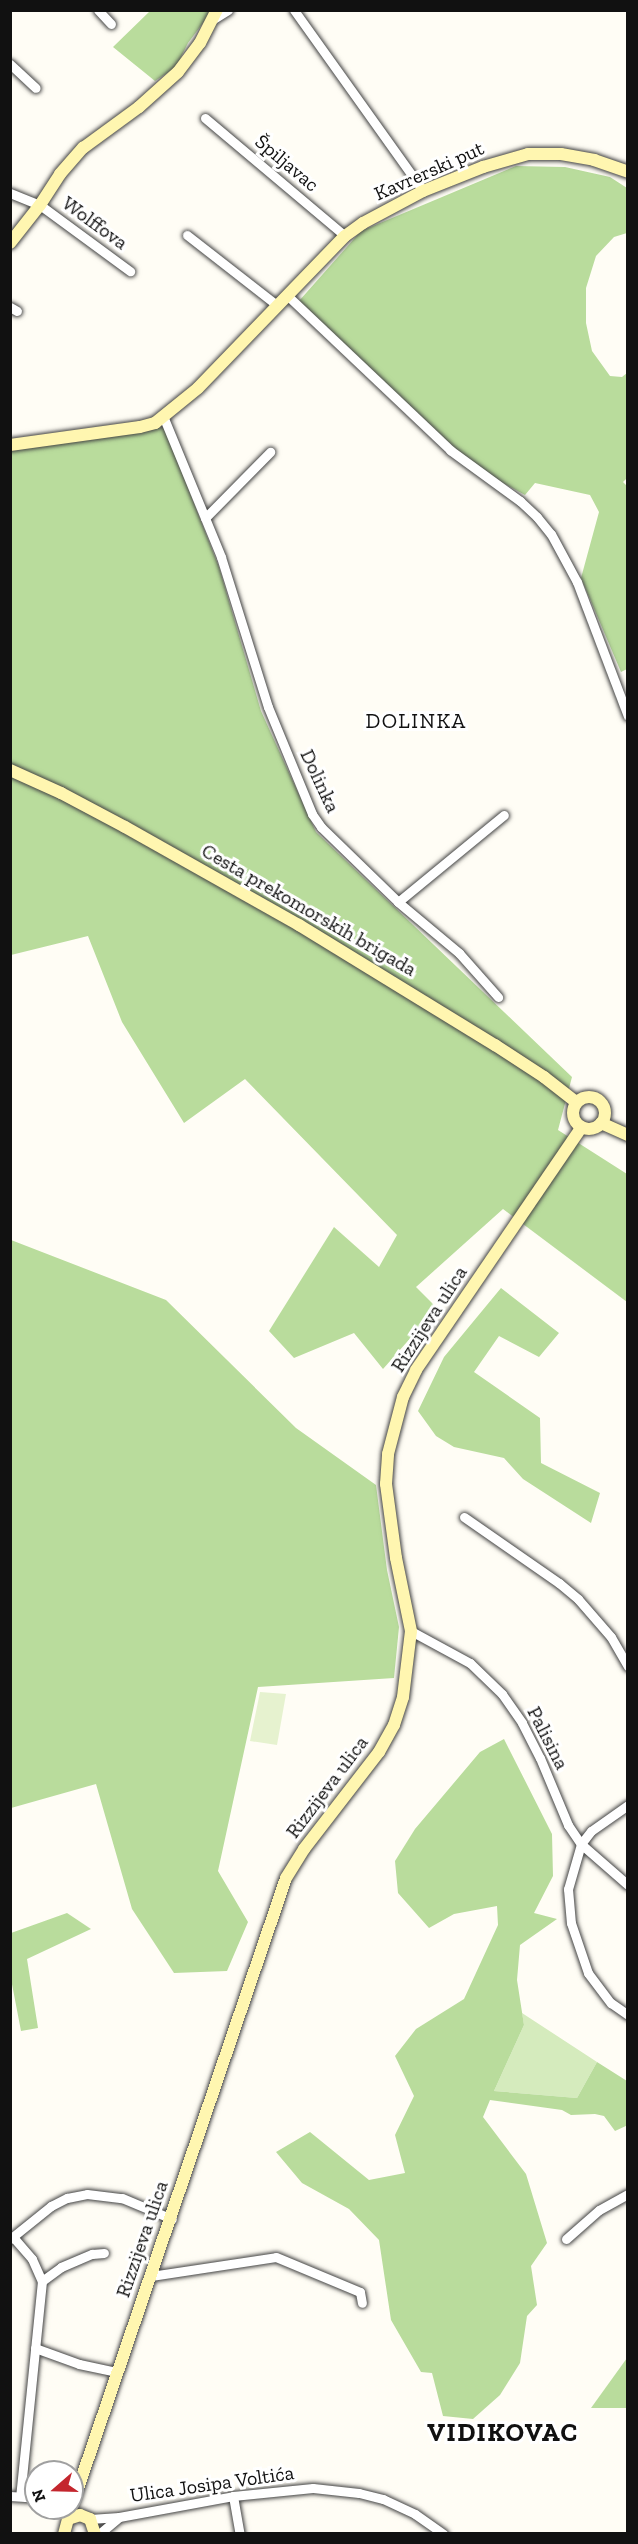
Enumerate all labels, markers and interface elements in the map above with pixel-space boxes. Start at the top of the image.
street label: Špiljavac [250,129,324,197]
street label: Kavrerski put [370,136,488,206]
street label: Wolffova [57,191,133,255]
district label: DOLINKA [365,708,467,734]
street label: Dolinka [295,746,345,816]
street label: Cesta prekomorskih brigada [197,839,421,981]
street label: Rizzijeva ulica [386,1261,472,1377]
street label: Palisina [522,1703,574,1773]
street label: Rizzijeva ulica [281,1731,373,1843]
street label: Rizzijeva ulica [111,2178,173,2300]
district label: VIDIKOVAC [427,2417,579,2449]
north arrow [24,2460,84,2520]
street label: Ulica Josipa Voltića [128,2461,296,2507]
text: N [27,2487,50,2505]

